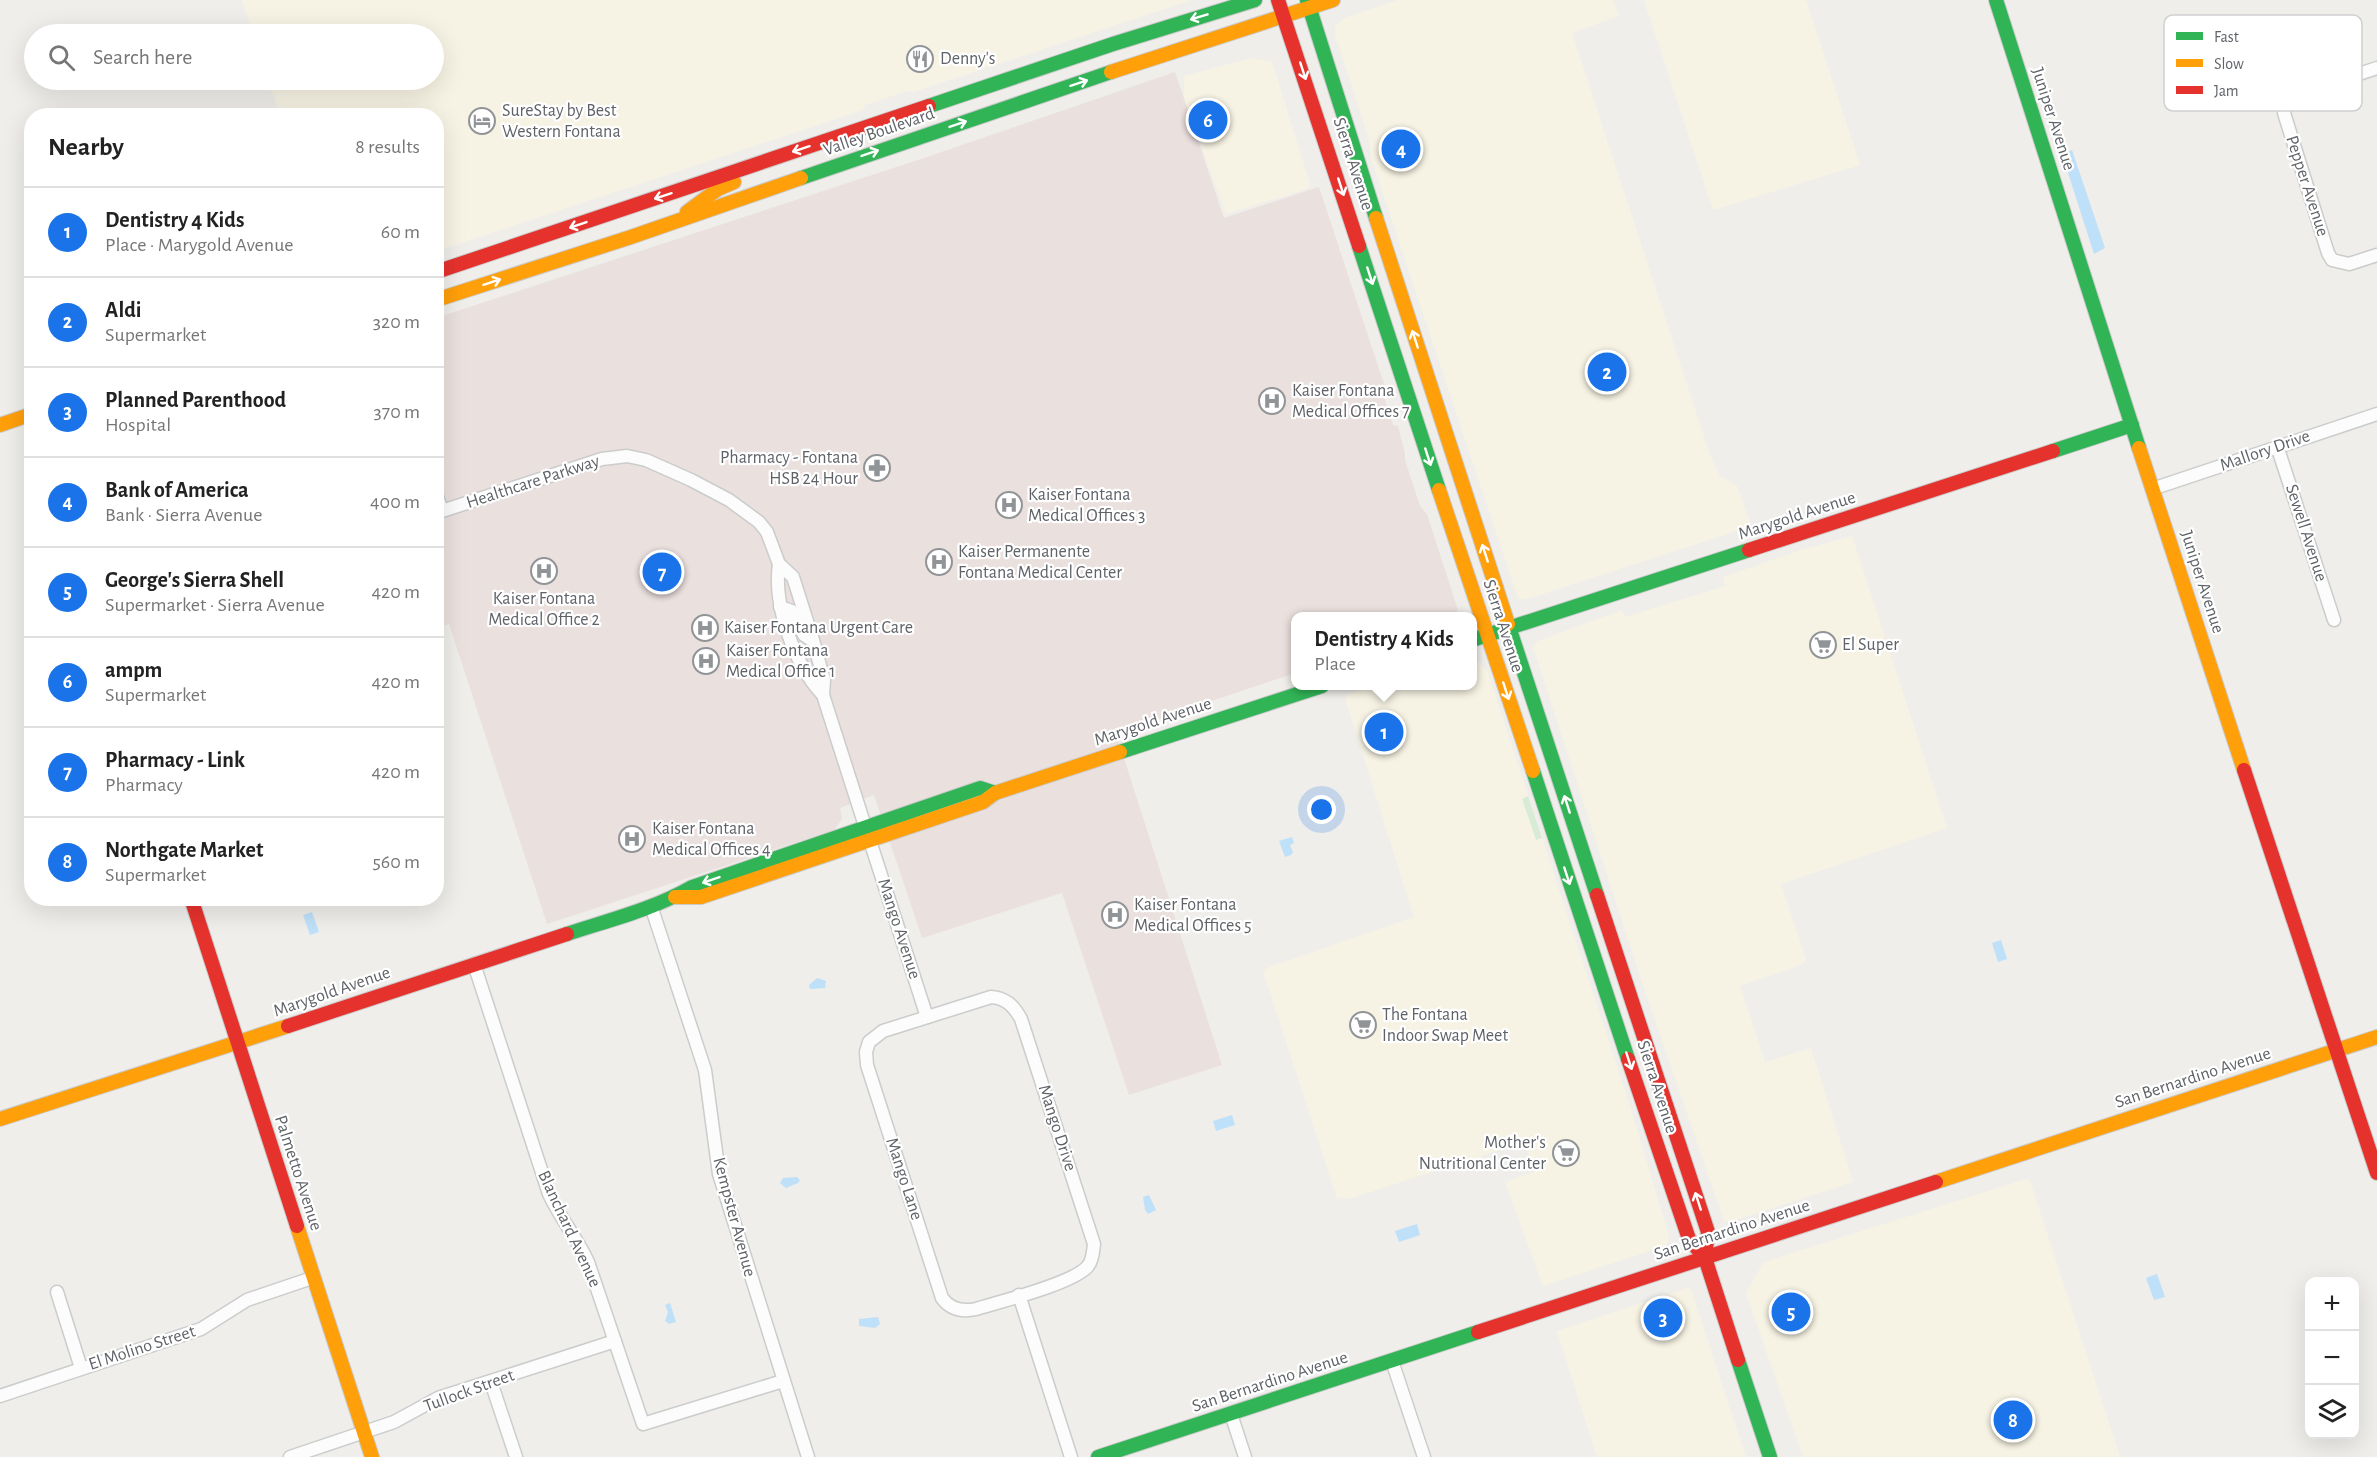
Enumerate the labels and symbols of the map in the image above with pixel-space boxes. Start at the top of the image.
one-way arrow [1190,13,1209,24]
legend [2164,15,2362,111]
text: Fast [2214,29,2239,45]
restaurant icon: Denny's [905,44,935,74]
place label: Denny's [940,50,995,68]
text: Slow [2214,56,2244,72]
one-way arrow [1298,61,1309,80]
street label: Juniper Avenue [2028,65,2078,173]
one-way arrow [1069,77,1088,88]
text: Jam [2214,83,2239,99]
pin: 6 [1188,98,1228,142]
place label: SureStay by Best Western Fontana [502,102,621,141]
street label: Valley Boulevard [821,105,937,159]
hotel icon: SureStay by Best Western Fontana [467,106,497,136]
street label: Sierra Avenue [1330,115,1376,213]
one-way arrow [948,117,967,128]
pin: 4 [1382,126,1420,172]
street label: Pepper Avenue [2282,133,2332,239]
one-way arrow [792,145,811,156]
one-way arrow [860,147,879,158]
one-way arrow [1336,177,1347,196]
one-way arrow [654,191,673,202]
one-way arrow [569,220,588,231]
one-way arrow [1366,266,1377,285]
one-way arrow [482,275,501,286]
one-way arrow [1408,330,1419,349]
pin: 2 [1588,350,1626,394]
place label: Kaiser Fontana Medical Offices 7 [1292,382,1410,421]
hospital icon: Kaiser Fontana Medical Offices 7 [1257,386,1287,416]
street label: Mallory Drive [2218,427,2312,475]
one-way arrow [1424,447,1435,466]
place label: Pharmacy - Fontana HSB 24 Hour [720,449,858,488]
street label: Healthcare Parkway [464,452,602,512]
pharmacy icon: Pharmacy - Fontana HSB 24 Hour [862,453,892,483]
street label: Sewell Avenue [2282,482,2330,584]
place label: Kaiser Fontana Medical Offices 3 [1028,486,1145,525]
street label: Marygold Avenue [1736,489,1858,543]
hospital icon: Kaiser Fontana Medical Offices 3 [994,490,1024,520]
street label: Juniper Avenue [2177,528,2227,636]
place label: Kaiser Permanente Fontana Medical Center [958,543,1122,582]
one-way arrow [1478,544,1489,563]
hospital icon: Kaiser Permanente Fontana Medical Center [924,547,954,577]
pin: 7 [642,550,682,594]
hospital icon: Kaiser Fontana Medical Office 2 [529,556,559,586]
street label: Sierra Avenue [1480,577,1526,675]
place label: Kaiser Fontana Medical Office 2 [488,590,600,629]
hospital icon: Kaiser Fontana Urgent Care [690,613,720,643]
place label: Kaiser Fontana Urgent Care [724,619,913,637]
supermarket icon: El Super [1808,630,1838,660]
place label: El Super [1842,636,1899,654]
place label: Kaiser Fontana Medical Office 1 [726,642,836,681]
hospital icon: Kaiser Fontana Medical Office 1 [691,646,721,676]
one-way arrow [1501,681,1512,700]
street label: Marygold Avenue [1092,695,1214,749]
pin: 1 [1364,710,1404,754]
your location [1307,795,1336,824]
one-way arrow [1561,795,1572,814]
place label: Kaiser Fontana Medical Offices 4 [652,820,771,859]
hospital icon: Kaiser Fontana Medical Offices 4 [617,824,647,854]
one-way arrow [1563,866,1574,885]
one-way arrow [702,875,721,886]
street label: Mango Avenue [874,877,924,981]
place label: Kaiser Fontana Medical Offices 5 [1134,896,1252,935]
hospital icon: Kaiser Fontana Medical Offices 5 [1100,900,1130,930]
street label: Marygold Avenue [271,964,393,1020]
place label: The Fontana Indoor Swap Meet [1382,1006,1508,1045]
supermarket icon: The Fontana Indoor Swap Meet [1348,1010,1378,1040]
street label: Sierra Avenue [1634,1038,1680,1136]
street label: San Bernardino Avenue [2113,1044,2273,1112]
one-way arrow [1625,1051,1636,1070]
street label: Mango Drive [1035,1083,1079,1173]
street label: Palmetto Avenue [271,1113,325,1233]
place label: Mother's Nutritional Center [1419,1134,1546,1173]
street label: Mango Lane [882,1136,926,1222]
supermarket icon: Mother's Nutritional Center [1551,1138,1581,1168]
street label: Kempster Avenue [709,1155,759,1279]
street label: Blanchard Avenue [534,1168,604,1290]
one-way arrow [1692,1192,1703,1211]
street label: San Bernardino Avenue [1652,1196,1812,1264]
pin: 5 [1772,1290,1810,1334]
pin: 3 [1644,1296,1682,1340]
street label: El Molino Street [86,1322,198,1374]
street label: San Bernardino Avenue [1190,1348,1350,1416]
street label: Tullock Street [421,1366,517,1416]
pin: 8 [1994,1398,2032,1442]

